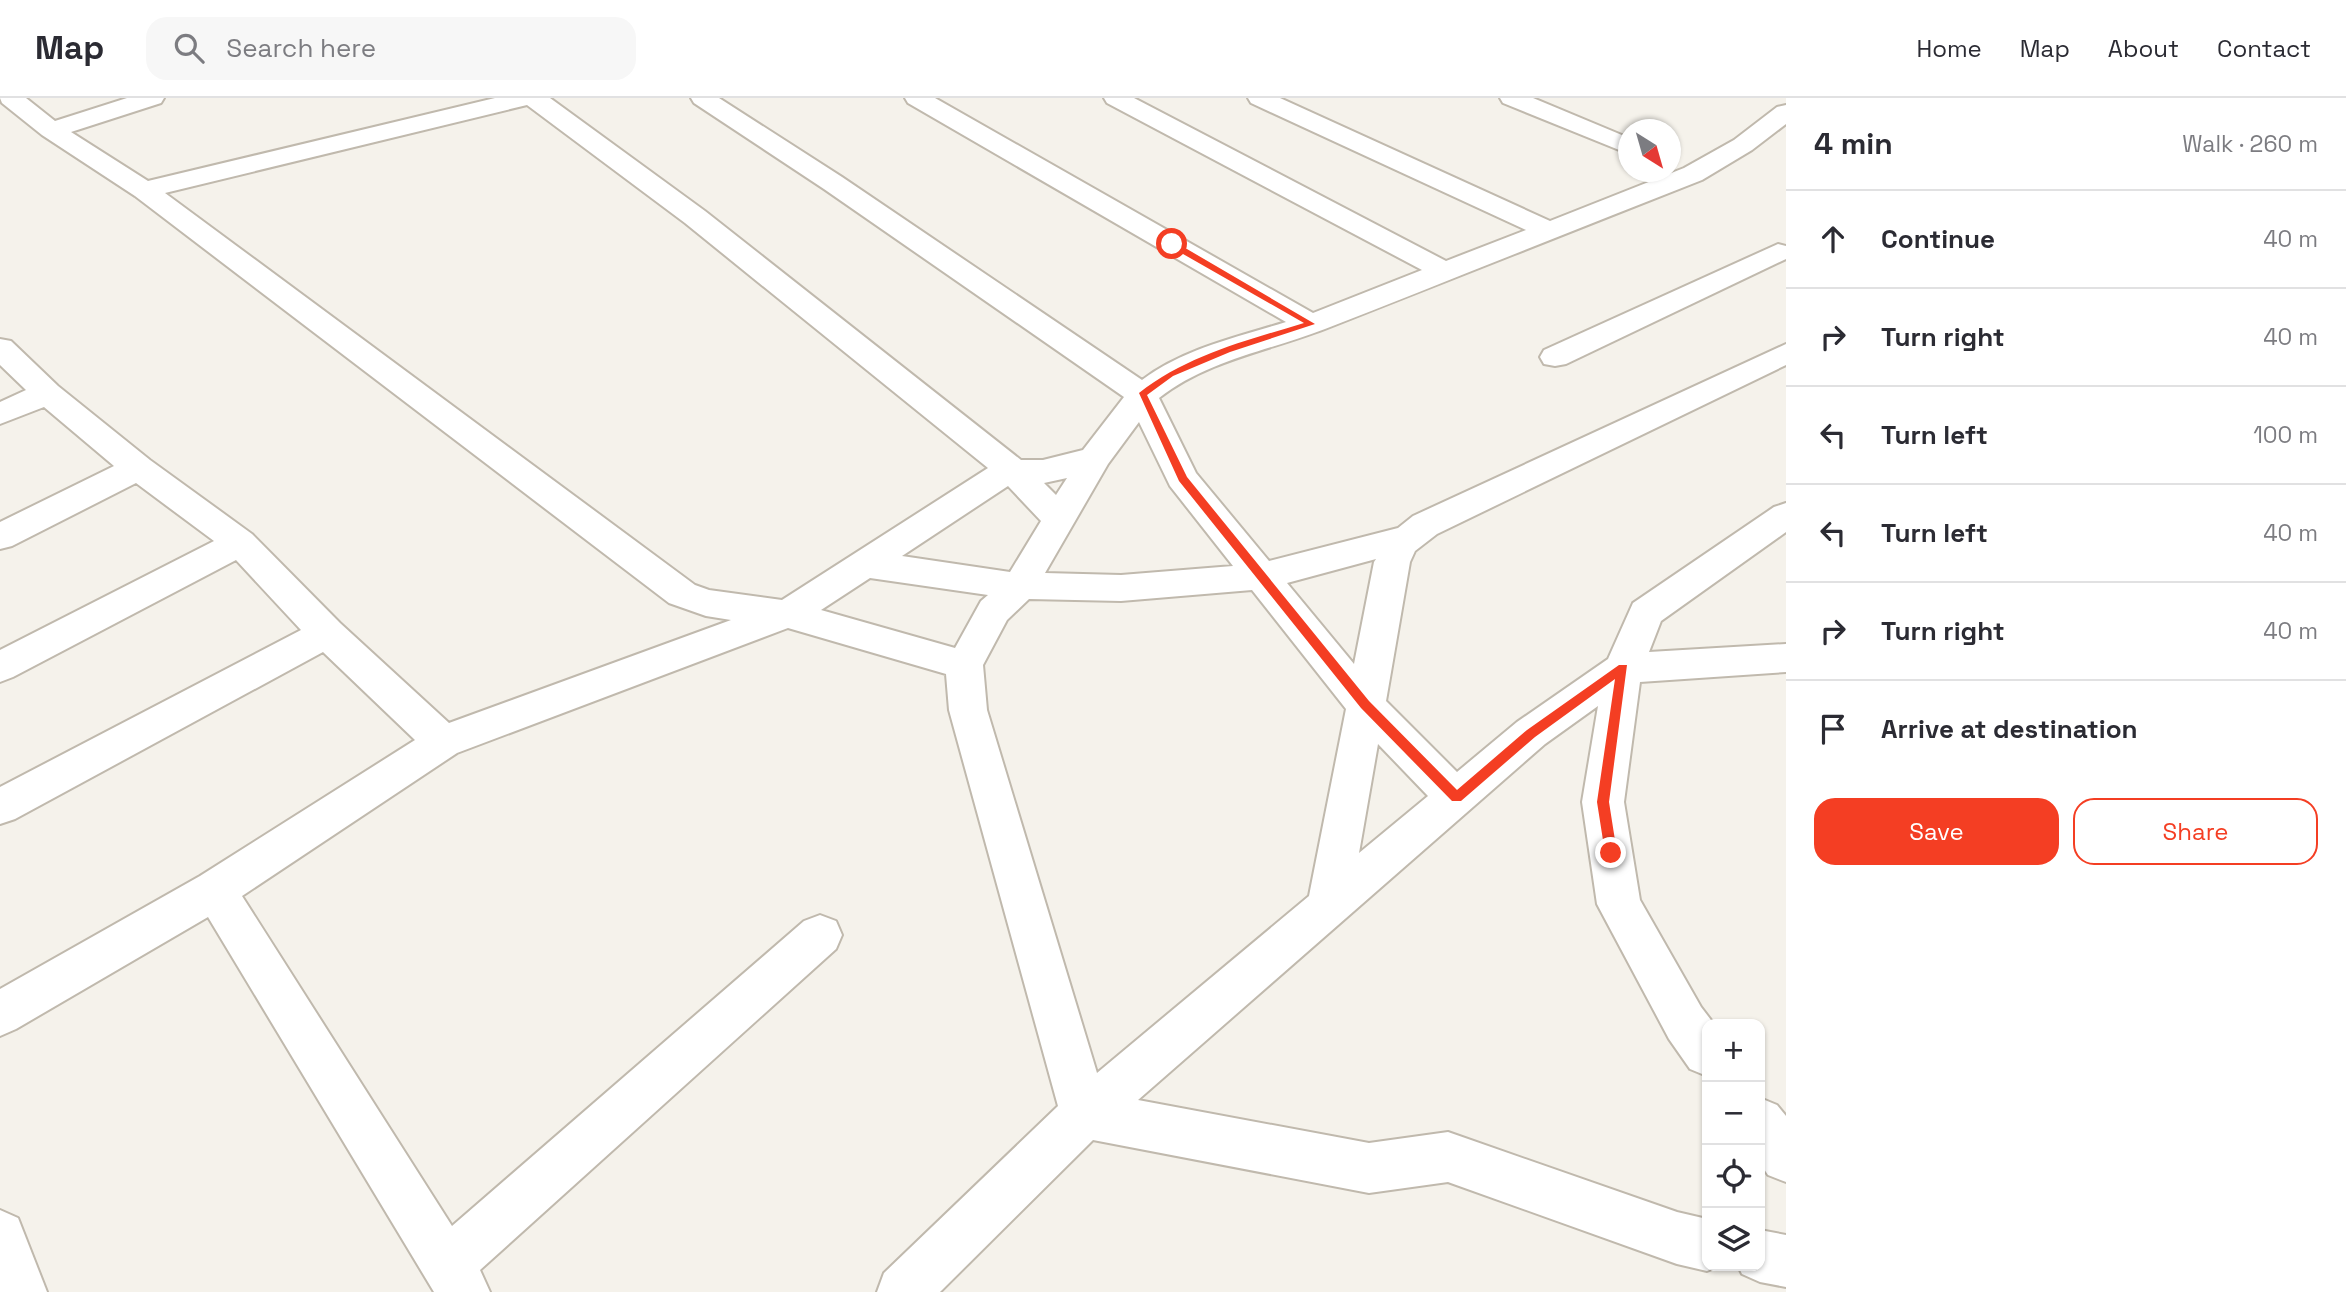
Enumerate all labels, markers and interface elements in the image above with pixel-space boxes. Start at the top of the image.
search box [146,17,636,80]
text: Map [35,27,104,69]
icon: search [170,29,208,67]
text: Search here [226,31,376,65]
text: Home [1916,33,1982,64]
text: Map [2020,33,2070,64]
text: About [2108,33,2179,64]
text: Contact [2217,33,2311,64]
north arrow [1618,119,1681,182]
text: 4 min [1814,124,1893,163]
text: Walk · 260 m [2182,129,2318,159]
icon: ahead [1814,220,1852,258]
text: Continue [1881,222,1995,256]
text: 40 m [2263,224,2318,254]
route start [1156,228,1187,259]
icon: right [1814,318,1852,356]
text: Turn right [1881,320,2005,354]
text: 40 m [2263,322,2318,352]
icon: left [1814,416,1852,454]
text: Turn left [1881,418,1988,452]
text: 100 m [2253,420,2318,450]
icon: left [1814,514,1852,552]
text: Turn left [1881,516,1988,550]
text: 40 m [2263,518,2318,548]
icon: right [1814,612,1852,650]
text: Turn right [1881,614,2005,648]
text: 40 m [2263,616,2318,646]
icon: arrive [1814,710,1852,748]
text: Arrive at destination [1881,712,2138,746]
button: Save [1814,798,2059,865]
button: Share [2073,798,2318,865]
route end [1595,837,1626,868]
map controls [1702,1019,1765,1271]
button: + [1702,1019,1765,1082]
button: − [1702,1082,1765,1145]
button: locate [1702,1145,1765,1208]
button: layers [1702,1208,1765,1271]

